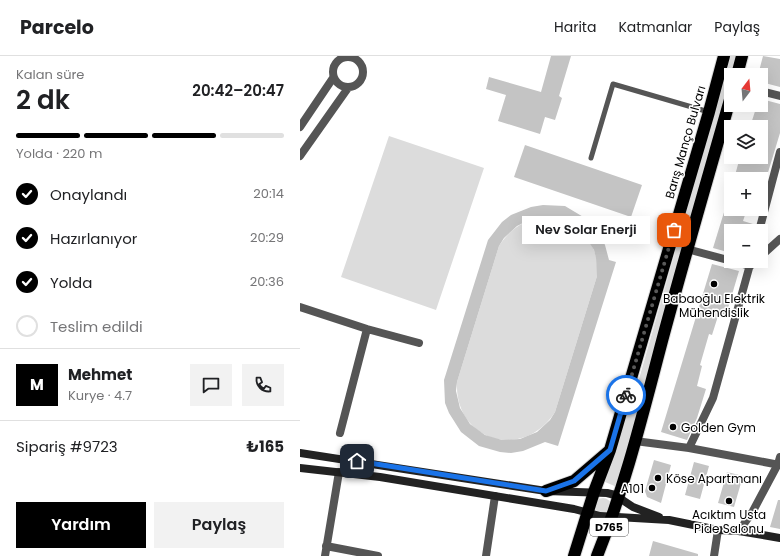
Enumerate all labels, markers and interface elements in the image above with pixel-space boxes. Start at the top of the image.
text: Parcelo [20,14,94,41]
text: Harita [554,17,596,37]
text: Katmanlar [618,17,692,37]
text: Paylaş [714,17,760,37]
text: Kalan süre [16,65,84,84]
north arrow [724,68,768,112]
map controls [724,68,768,268]
text: 20:42–20:47 [192,80,284,101]
text: 2 dk [16,82,70,118]
street label: Barış Manço Bulvarı [661,83,709,201]
button: layers [724,120,768,164]
text: Yolda · 220 m [16,144,102,163]
button: + [724,172,768,216]
icon: check [16,183,38,205]
text: Onaylandı [50,184,127,205]
text: 20:14 [253,184,284,203]
pin [657,213,691,247]
callout: Nev Solar Enerji [522,216,650,244]
icon: bag [663,219,685,241]
text: Nev Solar Enerji [535,220,637,239]
button: − [724,224,768,268]
icon: check [16,227,38,249]
text: Hazırlanıyor [50,228,137,249]
text: 20:29 [250,228,284,247]
icon: check [16,271,38,293]
text: Yolda [50,272,92,293]
text: 20:36 [250,272,284,291]
marker: Babaoğlu Elektrik Mühendislik [709,279,719,289]
place label: Babaoğlu Elektrik Mühendislik [663,290,766,321]
text: Teslim edildi [50,316,143,337]
text: Mehmet [68,364,132,385]
button: chat [190,364,232,406]
button: phone [242,364,284,406]
text: M [30,374,44,395]
courier [606,375,646,415]
icon: bike [615,384,637,406]
text: Kurye · 4.7 [68,386,132,405]
place label: Golden Gym [681,419,756,436]
marker: Golden Gym [668,422,678,432]
text: Sipariş #9723 [16,436,118,457]
text: ₺165 [247,436,284,457]
pin [340,444,374,478]
icon: home [346,450,368,472]
place label: Köse Apartmanı [666,470,762,487]
marker: Köse Apartmanı [653,473,663,483]
place label: A101 [621,480,644,497]
marker: A101 [647,483,657,493]
marker: Acıktım Usta Pide Salonu [724,496,734,506]
button: Yardım [16,502,146,548]
button: Paylaş [154,502,284,548]
place label: Acıktım Usta Pide Salonu [692,506,766,537]
road number: D765 [590,518,628,536]

